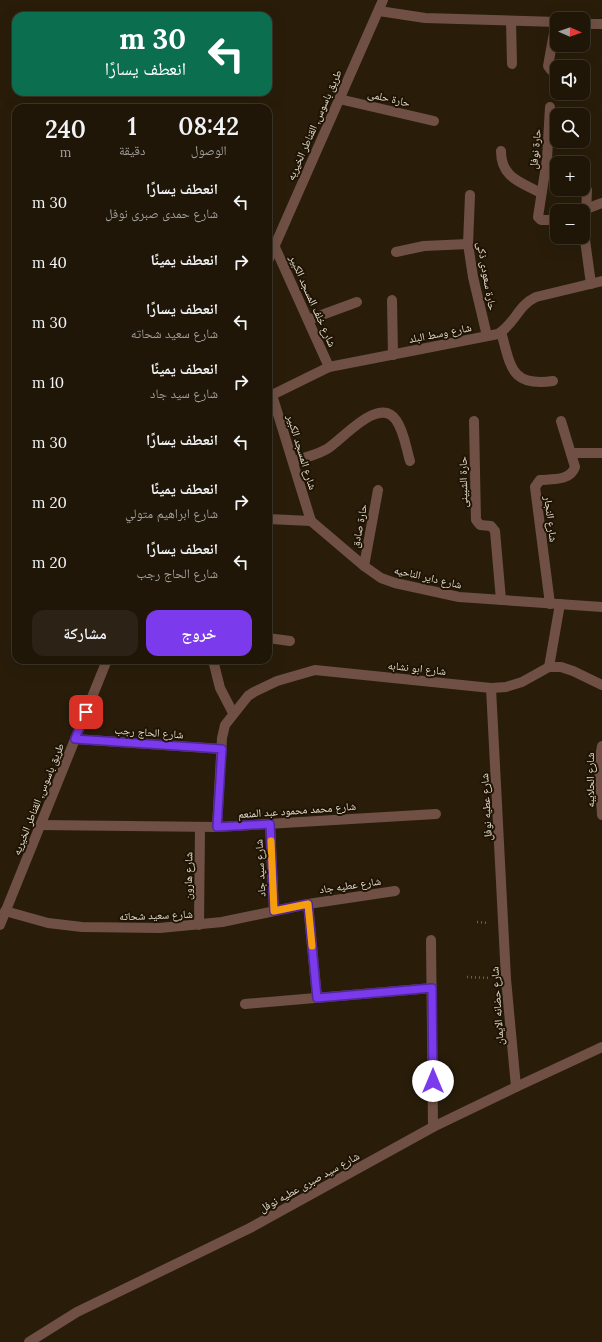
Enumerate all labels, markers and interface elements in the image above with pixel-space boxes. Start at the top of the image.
north arrow [550,12,590,52]
map controls [550,12,590,244]
text: 30 m [119,21,186,57]
icon: left [200,28,252,80]
text: انعطف يسارًا [105,57,186,80]
button: sound [550,60,590,100]
street label: طريق باسوس, القناطر الخيريه [283,67,345,183]
street label: حارة حلمى [366,86,412,110]
button: search [550,108,590,148]
text: 1 [127,111,137,142]
text: 08:42 [178,111,239,142]
text: 240 [45,114,86,145]
street label: حارة نوفل [526,128,544,170]
text: دقيقة [119,142,145,159]
text: الوصول [191,142,227,159]
text: m [60,144,71,161]
button: + [550,156,590,196]
text: انعطف يسارًا [146,179,218,198]
icon: left [230,191,252,213]
text: 30 m [32,193,67,212]
button: − [550,204,590,244]
text: شارع حمدى صبرى نوفل [105,205,218,222]
street label: حارة سعودى ذكى [474,241,500,311]
text: انعطف يمينًا [150,250,218,269]
icon: right [230,251,252,273]
street label: شارع خلف المسجد الكبير [286,252,340,349]
text: 40 m [32,253,67,272]
text: انعطف يسارًا [146,299,218,318]
icon: left [230,311,252,333]
text: 30 m [32,313,67,332]
street label: شارع وسط البلد [407,320,473,346]
text: شارع سعيد شحاته [131,325,218,342]
text: انعطف يمينًا [150,359,218,378]
icon: right [230,371,252,393]
text: 10 m [32,373,64,392]
text: شارع سيد جاد [150,385,218,402]
street label: شارع المسجد الكبير [284,412,320,491]
text: انعطف يسارًا [146,430,218,449]
icon: left [230,431,252,453]
text: 30 m [32,433,67,452]
street label: حارة الشبينى [456,456,470,508]
text: انعطف يمينًا [150,479,218,498]
icon: right [230,491,252,513]
text: 20 m [32,493,67,512]
street label: شارع النجار [541,494,561,543]
street label: حارة صادق [348,503,370,549]
text: شارع ابراهيم متولي [125,505,218,522]
text: انعطف يسارًا [146,539,218,558]
icon: left [230,551,252,573]
text: 20 m [32,553,67,572]
street label: شارع داير الناحيه [393,562,463,592]
text: شارع الحاج رجب [136,565,218,582]
button: مشاركة [32,610,138,656]
button: خروج [146,610,252,656]
street label: شارع ابو نشابه [387,658,447,678]
pin [69,695,103,729]
icon: arrive [75,701,97,723]
street label: شارع الحاج رجب [114,723,184,741]
street label: طريق باسوس, القناطر الخيريه [9,741,67,857]
street label: شارع الحلايبه [583,753,597,807]
street label: شارع عطيه نوفل [477,773,495,841]
street label: شارع محمد محمود عبد المنعم [238,799,357,822]
street label: شارع سيد جاد [252,839,268,897]
street label: شارع هارون [181,852,195,900]
street label: شارع عطيه جاد [318,874,382,896]
street label: شارع سعيد شحاته [119,907,193,923]
street label: شارع حضانه الايمان [487,966,507,1046]
position arrow [412,1060,454,1102]
street label: شارع سيد صبرى عطيه نوفل [256,1149,362,1215]

